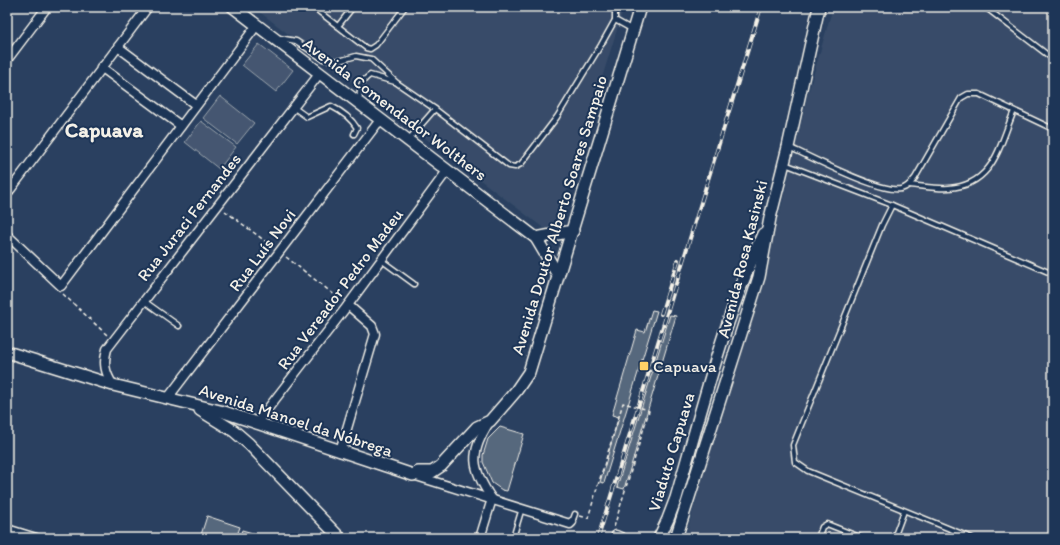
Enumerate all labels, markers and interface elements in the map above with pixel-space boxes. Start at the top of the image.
street label: Avenida Comendador Wolthers [299,33,491,185]
street label: Avenida Doutor Alberto Soares Sampaio [507,73,611,357]
district label: Capuava [65,117,144,143]
street label: Rua Juraci Fernandes [133,149,245,285]
street label: Avenida Rosa Kasinski [713,178,771,340]
street label: Rua Luís Novi [225,205,299,295]
street label: Rua Vereador Pedro Madeu [273,205,407,373]
place label: Capuava [653,356,717,376]
marker: Capuava [638,360,650,372]
street label: Avenida Manoel da Nóbrega [197,379,395,461]
street label: Viaduto Capuava [643,390,699,514]

